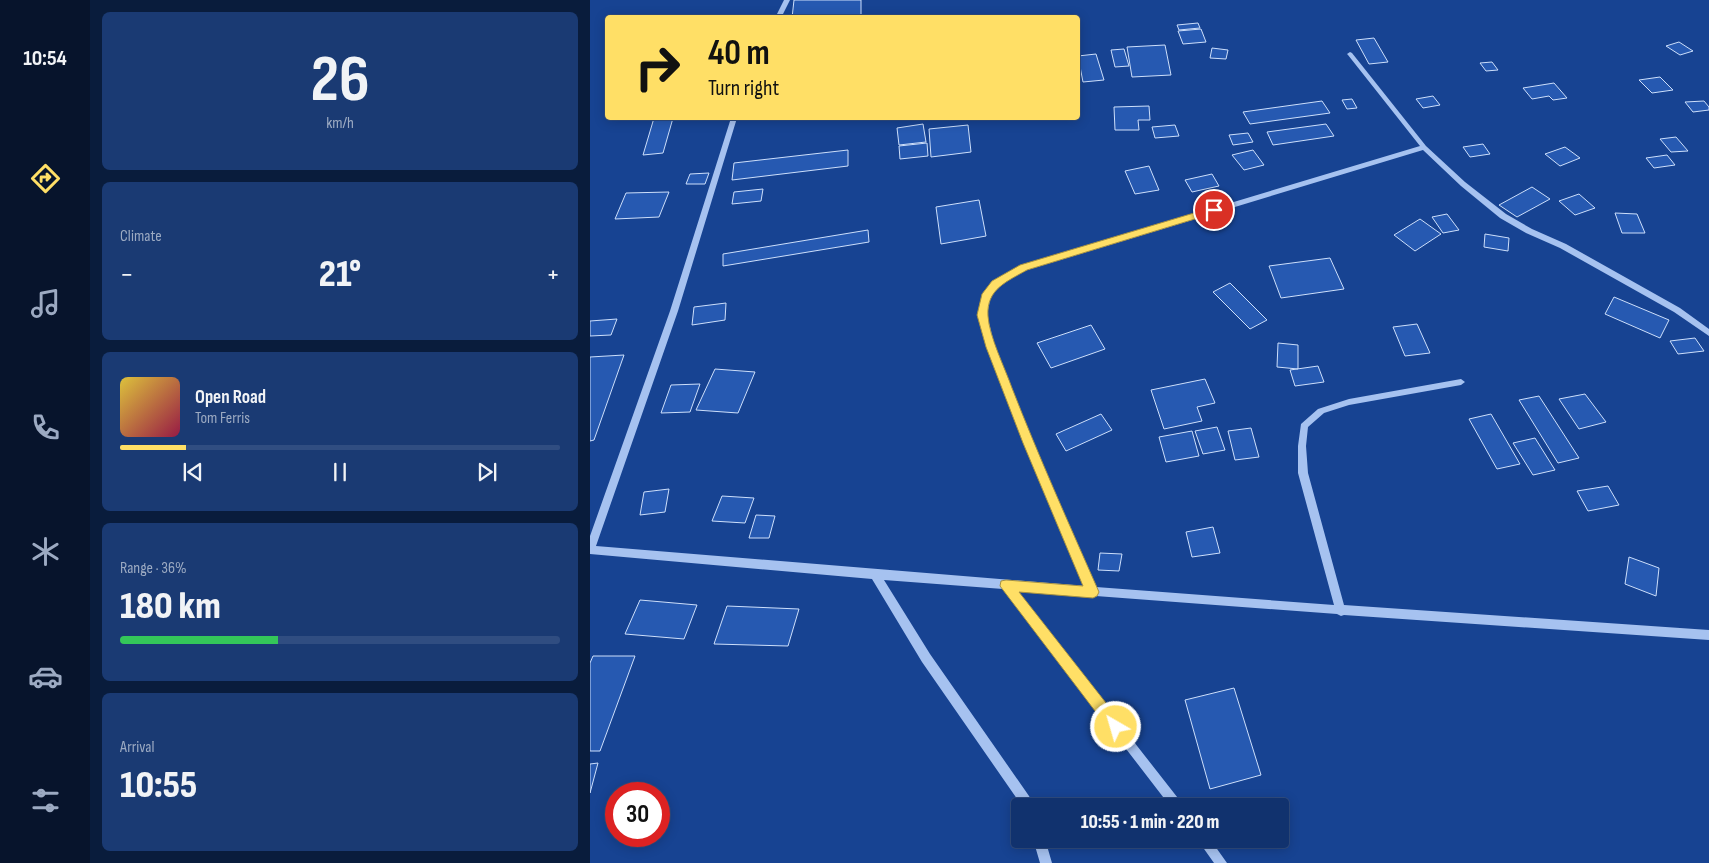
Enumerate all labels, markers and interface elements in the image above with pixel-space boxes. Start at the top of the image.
text: 40 m [708,32,770,75]
icon: right [625,35,690,100]
text: 26 [310,42,370,120]
text: 10:54 [23,45,67,72]
text: Turn right [708,75,779,102]
text: km/h [326,114,354,133]
icon: directions [28,161,63,196]
pin [1193,189,1235,231]
icon: arrive [1200,196,1228,224]
text: Climate [120,227,162,246]
text: 21° [319,252,361,297]
text: − [120,258,134,291]
text: + [546,258,560,291]
icon: music [28,286,63,321]
text: Open Road [195,386,266,409]
text: Tom Ferris [195,409,250,428]
icon: phone [28,410,63,445]
icon: previous [179,458,207,486]
icon: pause [326,458,354,486]
icon: next [473,458,501,486]
icon: climate [28,534,63,569]
text: Range · 36% [120,559,187,578]
text: 180 km [120,584,221,629]
icon: car [28,659,63,694]
position arrow [1089,700,1141,752]
text: Arrival [120,738,154,757]
text: 10:55 [120,763,197,808]
speed limit sign: 30 [605,782,670,847]
icon: filters [28,783,63,818]
text: 10:55 · 1 min · 220 m [1081,811,1219,834]

